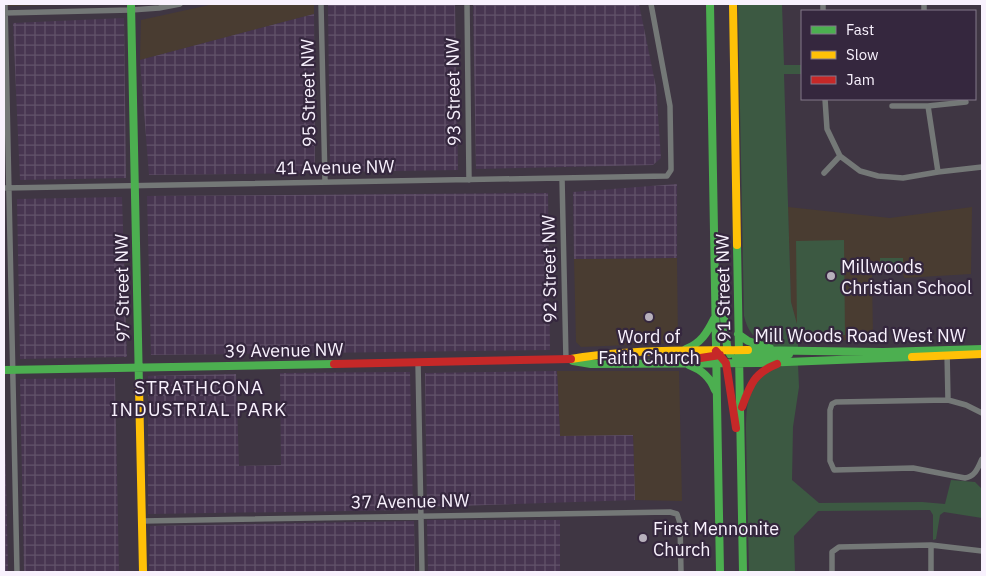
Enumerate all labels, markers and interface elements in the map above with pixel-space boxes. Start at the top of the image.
legend [801,10,976,100]
text: Fast [846,20,874,39]
street label: 93 Street NW [441,38,465,146]
street label: 95 Street NW [296,39,320,147]
text: Slow [846,45,879,64]
text: Jam [846,70,875,89]
street label: 41 Avenue NW [275,154,395,180]
street label: 92 Street NW [537,215,561,323]
street label: 97 Street NW [110,234,134,342]
street label: 91 Street NW [711,234,735,342]
place label: Millwoods Christian School [841,255,972,299]
marker: Millwoods Christian School [825,270,837,282]
marker: Word of Faith Church [643,311,655,323]
street label: Mill Woods Road West NW [754,324,966,347]
place label: Word of Faith Church [598,325,700,369]
street label: 39 Avenue NW [224,337,344,363]
district label: STRATHCONA INDUSTRIAL PARK [111,375,287,421]
street label: 37 Avenue NW [350,488,470,514]
place label: First Mennonite Church [653,517,779,561]
marker: First Mennonite Church [637,532,649,544]

